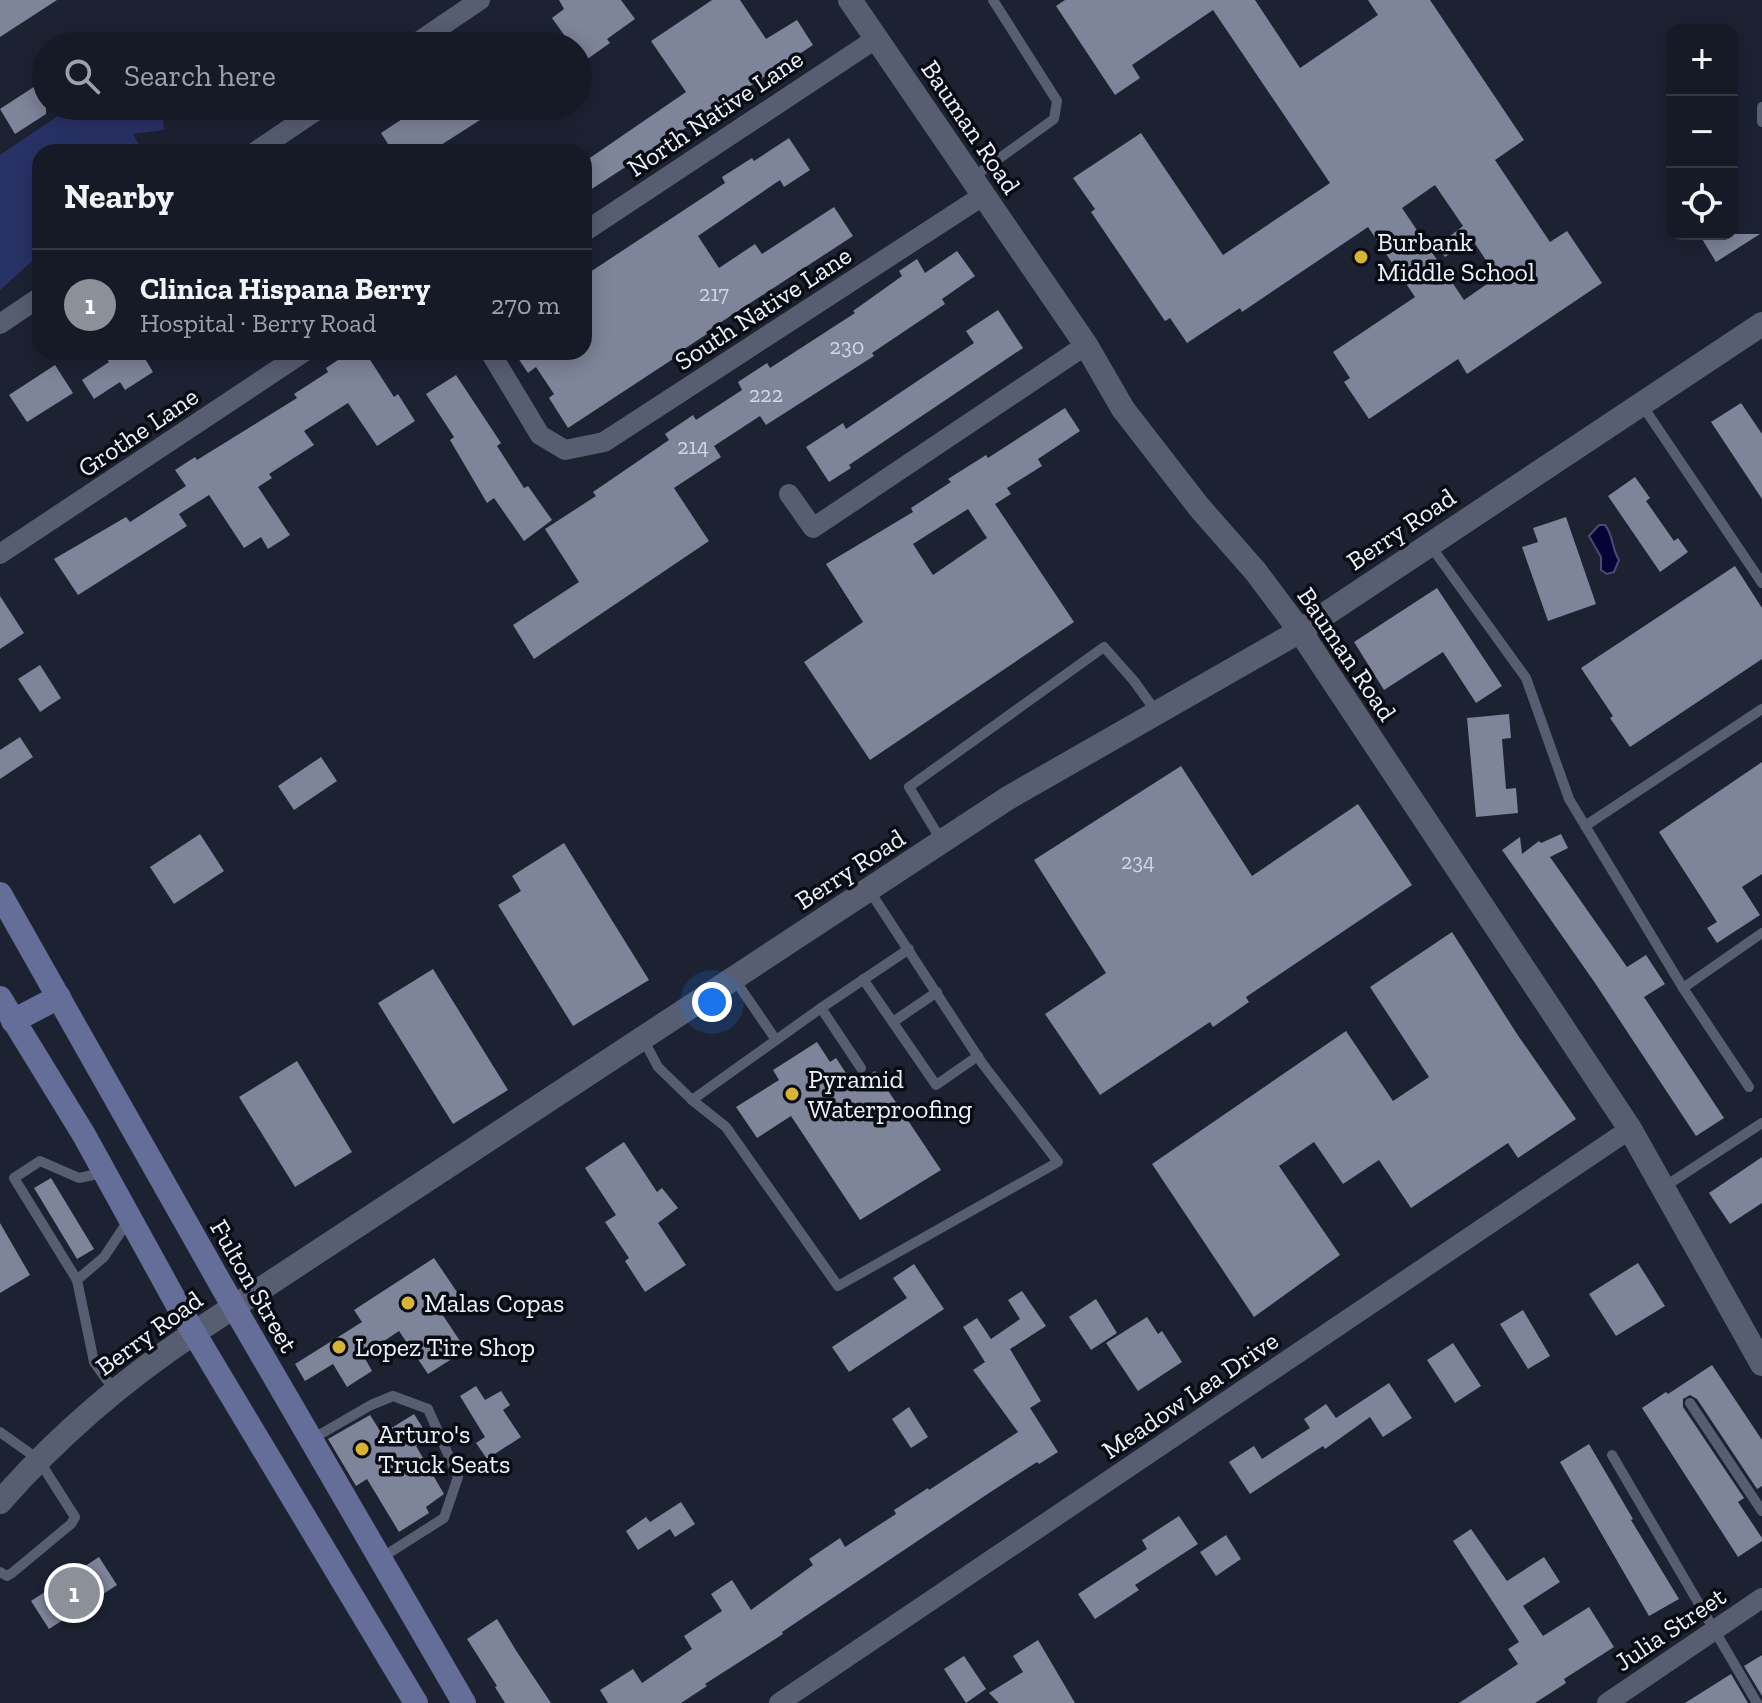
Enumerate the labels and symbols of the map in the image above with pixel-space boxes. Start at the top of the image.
street label: North Native Lane [621,42,809,184]
street label: Bauman Road [915,54,1027,200]
place label: Burbank Middle School [1377,226,1535,288]
street label: South Native Lane [669,239,857,377]
marker: Burbank Middle School [1352,248,1370,266]
house number: 217 [699,280,730,307]
house number: 230 [830,333,864,360]
street label: Grothe Lane [72,380,204,484]
house number: 222 [749,381,783,408]
house number: 214 [677,433,709,460]
street label: Berry Road [1341,481,1461,577]
street label: Bauman Road [1291,581,1403,727]
street label: Berry Road [789,822,911,916]
house number: 234 [1121,848,1155,875]
your location [692,982,732,1022]
place label: Pyramid Waterproofing [808,1063,972,1125]
marker: Pyramid Waterproofing [783,1085,801,1103]
street label: Fulton Street [203,1214,305,1359]
street label: Berry Road [89,1284,209,1382]
place label: Malas Copas [424,1287,564,1319]
marker: Malas Copas [399,1294,417,1312]
street label: Meadow Lea Drive [1096,1324,1284,1466]
place label: Lopez Tire Shop [355,1331,535,1363]
marker: Lopez Tire Shop [330,1338,348,1356]
place label: Arturo's Truck Seats [378,1418,510,1480]
marker: Arturo's Truck Seats [353,1440,371,1458]
pin: 1 [48,1563,100,1623]
street label: Julia Street [1608,1580,1732,1678]

